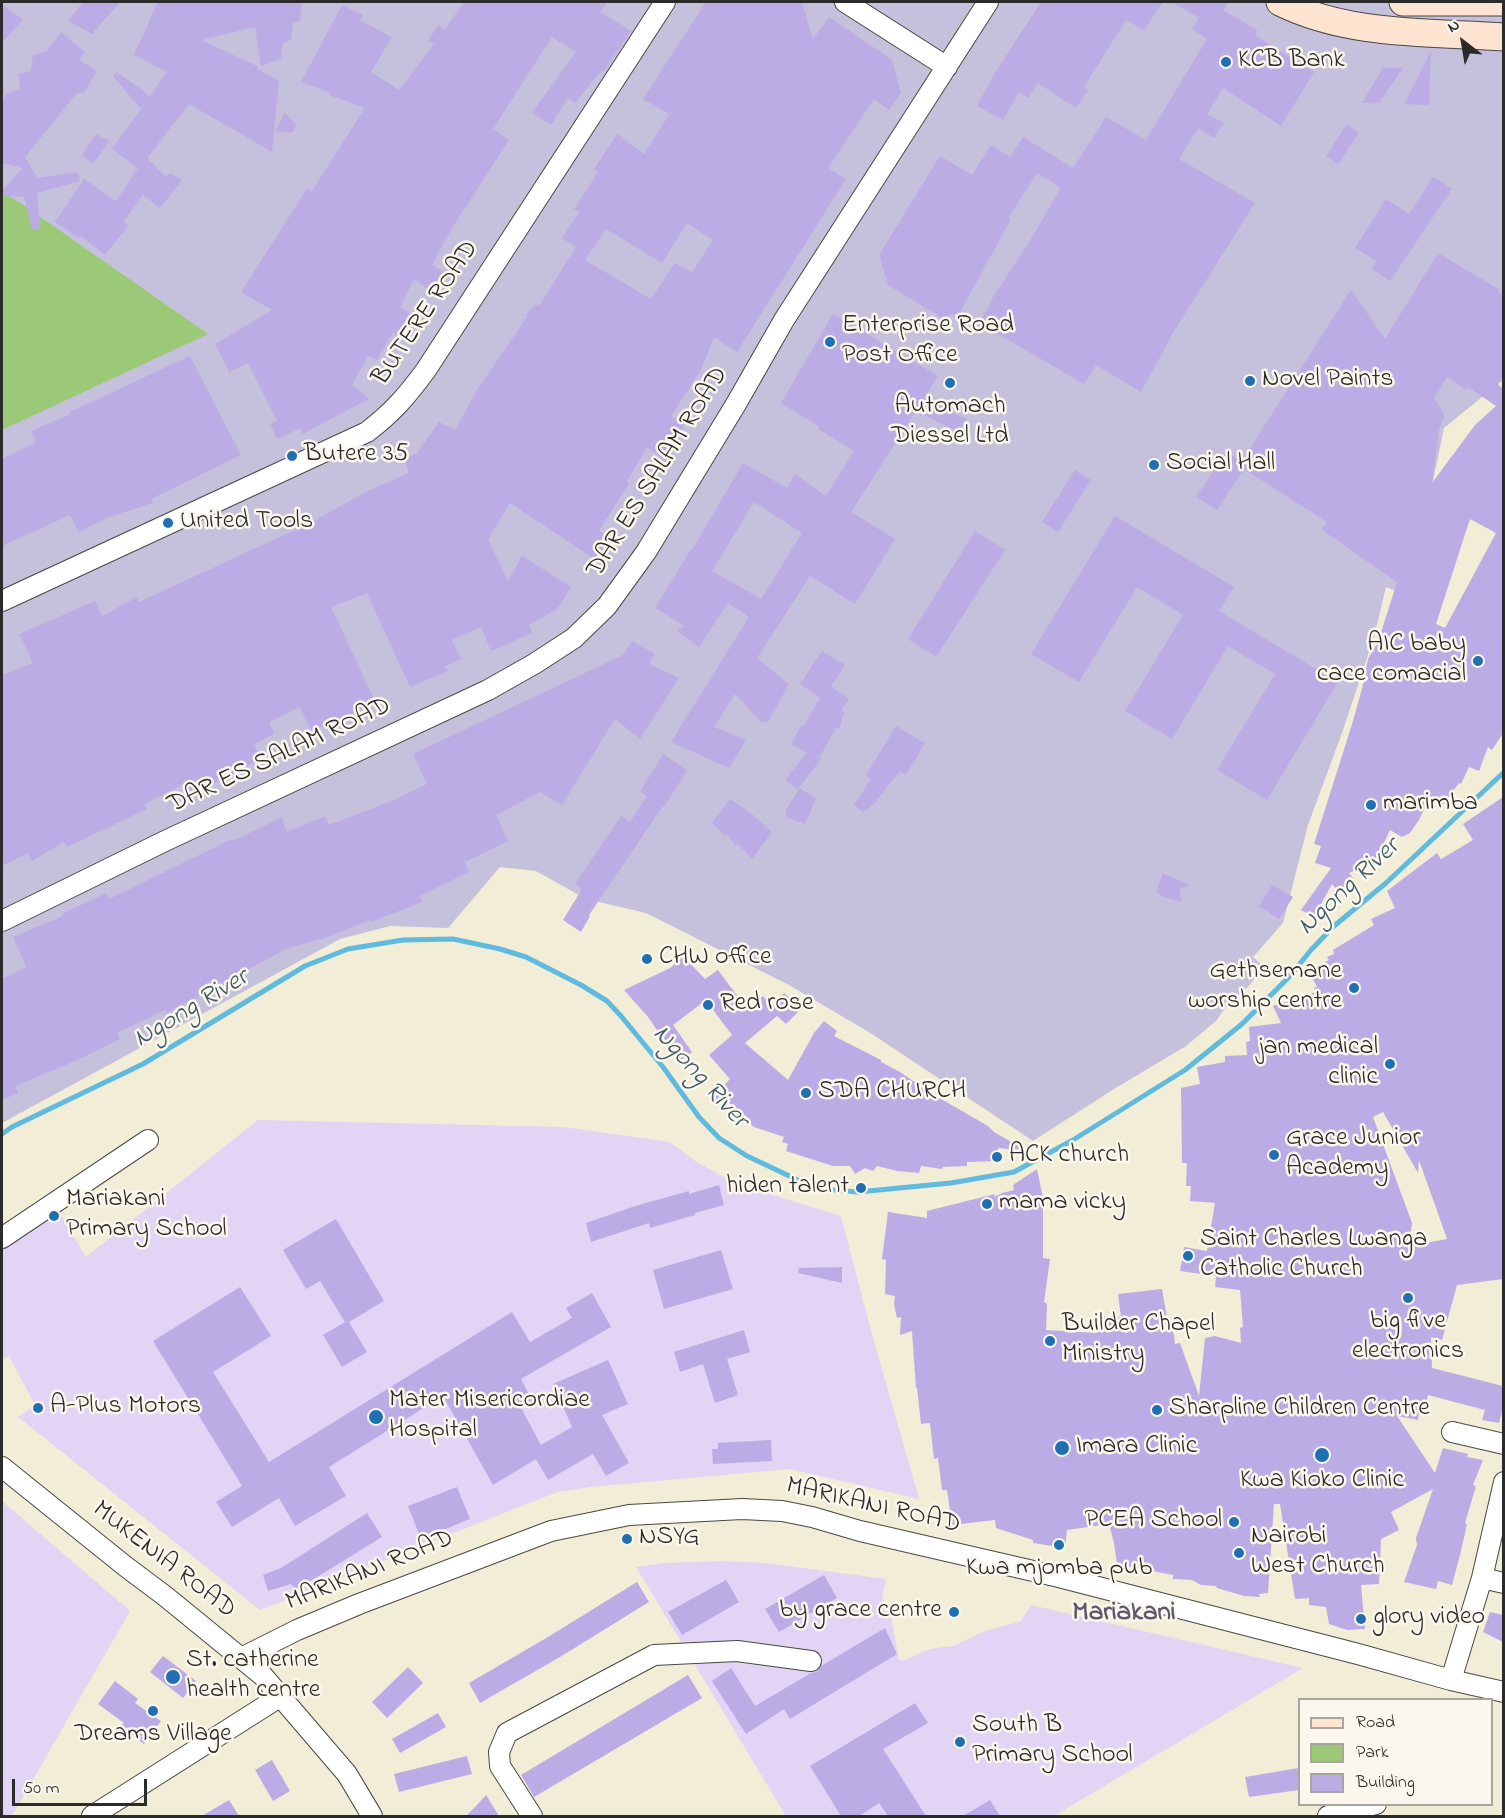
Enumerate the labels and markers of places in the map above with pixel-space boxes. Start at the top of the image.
place label: KCB Bank [1238,46,1345,78]
marker: KCB Bank [1219,55,1233,69]
place label: Enterprise Road Post Office [842,311,1014,372]
marker: Enterprise Road Post Office [823,335,837,349]
place label: Novel Paints [1262,365,1393,397]
marker: Novel Paints [1243,374,1257,388]
marker: Automach Diessel Ltd [943,376,957,390]
place label: Automach Diessel Ltd [891,392,1009,454]
place label: Butere 35 [304,440,408,472]
marker: Butere 35 [285,449,299,463]
place label: Social Hall [1166,449,1275,481]
marker: Social Hall [1147,458,1161,472]
place label: United Tools [180,507,313,539]
marker: United Tools [161,516,175,530]
place label: AIC baby cace comacial [1317,630,1466,692]
marker: AIC baby cace comacial [1471,654,1485,668]
place label: marimba [1383,789,1478,821]
marker: marimba [1364,798,1378,812]
place label: CHW office [659,943,772,975]
marker: CHW office [640,952,654,966]
place label: Gethsemane worship centre [1188,957,1342,1018]
marker: Gethsemane worship centre [1347,981,1361,995]
place label: Red rose [720,989,814,1021]
marker: Red rose [701,998,715,1012]
place label: jan medical clinic [1258,1033,1378,1094]
marker: jan medical clinic [1383,1057,1397,1071]
place label: SDA CHURCH [818,1077,966,1109]
marker: SDA CHURCH [799,1086,813,1100]
place label: Grace Junior Academy [1286,1124,1421,1186]
place label: ACK church [1009,1141,1129,1173]
marker: Grace Junior Academy [1267,1148,1281,1162]
marker: ACK church [990,1150,1004,1164]
place label: hiden talent [726,1172,849,1204]
marker: hiden talent [854,1181,868,1195]
place label: Mariakani Primary School [66,1185,227,1246]
place label: mama vicky [999,1188,1126,1220]
marker: mama vicky [980,1197,994,1211]
marker: Mariakani Primary School [47,1209,61,1223]
place label: Saint Charles Lwanga Catholic Church [1200,1225,1427,1286]
marker: Saint Charles Lwanga Catholic Church [1181,1249,1195,1263]
marker: big five electronics [1401,1291,1415,1305]
place label: big five electronics [1352,1307,1464,1368]
place label: Builder Chapel Ministry [1062,1310,1215,1372]
marker: Builder Chapel Ministry [1043,1334,1057,1348]
place label: Mater Misericordiae Hospital [389,1386,590,1448]
place label: A-Plus Motors [50,1392,201,1424]
place label: Sharpline Children Centre [1169,1394,1430,1426]
marker: A-Plus Motors [31,1401,45,1415]
marker: Sharpline Children Centre [1150,1403,1164,1417]
marker: Mater Misericordiae Hospital [367,1408,385,1426]
place label: Imara Clinic [1076,1432,1197,1464]
marker: Imara Clinic [1053,1439,1071,1457]
marker: Kwa Kioko Clinic [1313,1446,1331,1464]
place label: Kwa Kioko Clinic [1240,1466,1404,1498]
place label: PCEA School [1085,1506,1222,1538]
marker: PCEA School [1227,1515,1241,1529]
place label: Nairobi West Church [1251,1522,1385,1583]
place label: NSYG [639,1523,700,1555]
marker: NSYG [620,1532,634,1546]
marker: Kwa mjomba pub [1052,1538,1066,1552]
marker: Nairobi West Church [1232,1546,1246,1560]
place label: Kwa mjomba pub [966,1554,1152,1586]
place label: by grace centre [779,1596,942,1628]
place label: glory video [1373,1603,1485,1635]
marker: by grace centre [947,1605,961,1619]
marker: glory video [1354,1612,1368,1626]
place label: St. catherine health centre [186,1646,320,1708]
marker: St. catherine health centre [164,1668,182,1686]
marker: Dreams Village [146,1704,160,1718]
place label: South B Primary School [972,1711,1133,1772]
place label: Dreams Village [74,1720,232,1752]
marker: South B Primary School [953,1735,967,1749]

